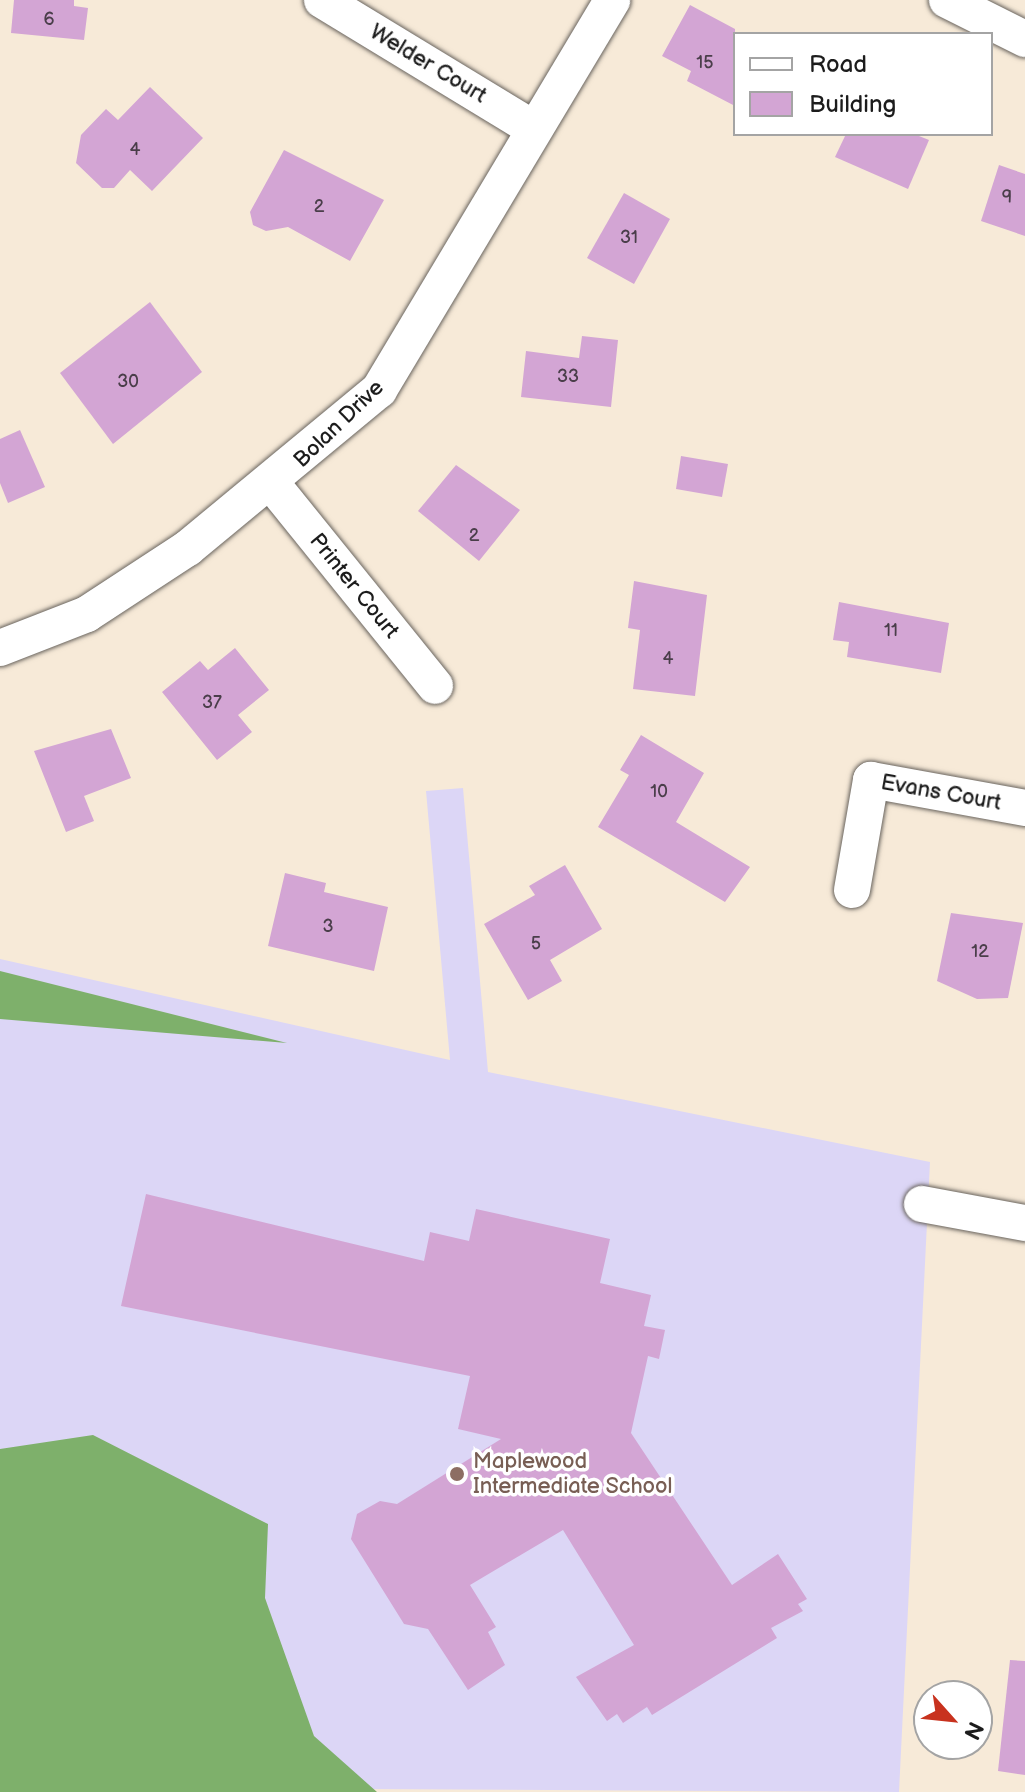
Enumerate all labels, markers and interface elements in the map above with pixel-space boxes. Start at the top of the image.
house number: 6 [44,9,54,31]
street label: Welder Court [365,19,491,109]
legend [733,32,993,136]
text: Road [809,50,867,79]
house number: 15 [696,52,714,74]
text: Building [809,90,896,119]
house number: 4 [130,139,140,161]
house number: 9 [1002,187,1012,209]
house number: 2 [314,196,324,218]
house number: 31 [620,227,638,249]
house number: 33 [557,366,579,388]
house number: 30 [117,371,139,393]
street label: Bolan Drive [289,375,389,473]
house number: 2 [469,525,479,547]
street label: Printer Court [304,528,404,644]
house number: 11 [884,620,898,642]
house number: 4 [663,648,673,670]
house number: 37 [202,692,222,714]
street label: Evans Court [879,769,1003,817]
house number: 10 [650,781,668,803]
house number: 3 [322,916,334,938]
house number: 5 [531,933,541,955]
house number: 12 [971,941,989,963]
place label: Maplewood Intermediate School [473,1448,673,1500]
marker: Maplewood Intermediate School [448,1465,466,1483]
north arrow [913,1680,993,1760]
text: N [957,1717,989,1744]

